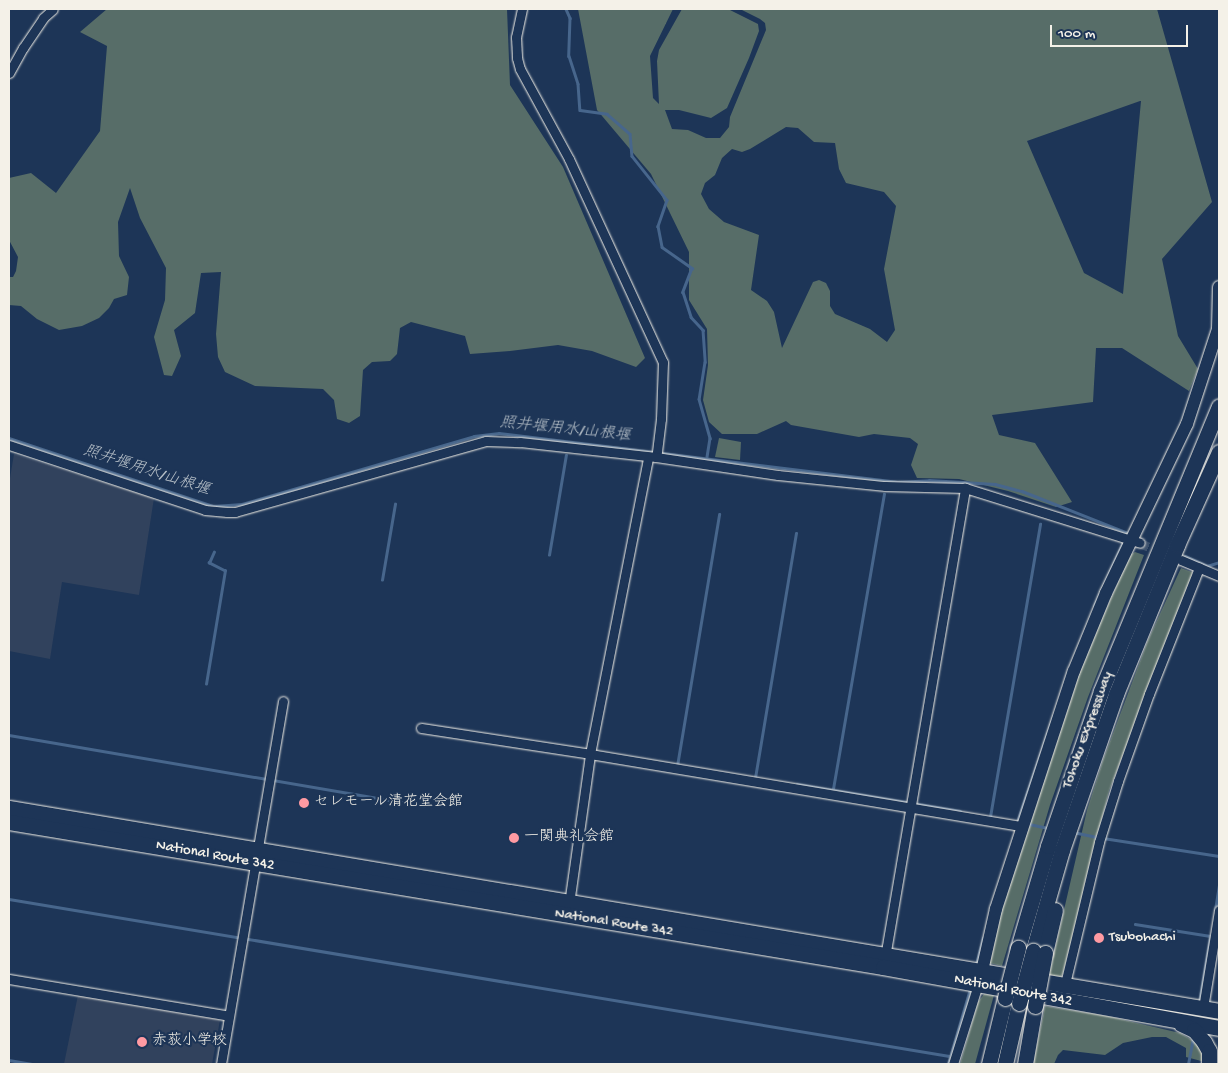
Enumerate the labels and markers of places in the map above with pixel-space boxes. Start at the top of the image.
place label: セレモール清花堂会館 [314,794,464,812]
marker: セレモール清花堂会館 [298,797,310,809]
place label: 一関典礼会館 [524,829,614,847]
marker: 一関典礼会館 [508,832,520,844]
place label: Tsubohachi [1109,929,1176,947]
marker: Tsubohachi [1093,932,1105,944]
place label: 赤荻小学校 [152,1033,227,1051]
marker: 赤荻小学校 [136,1036,148,1048]

